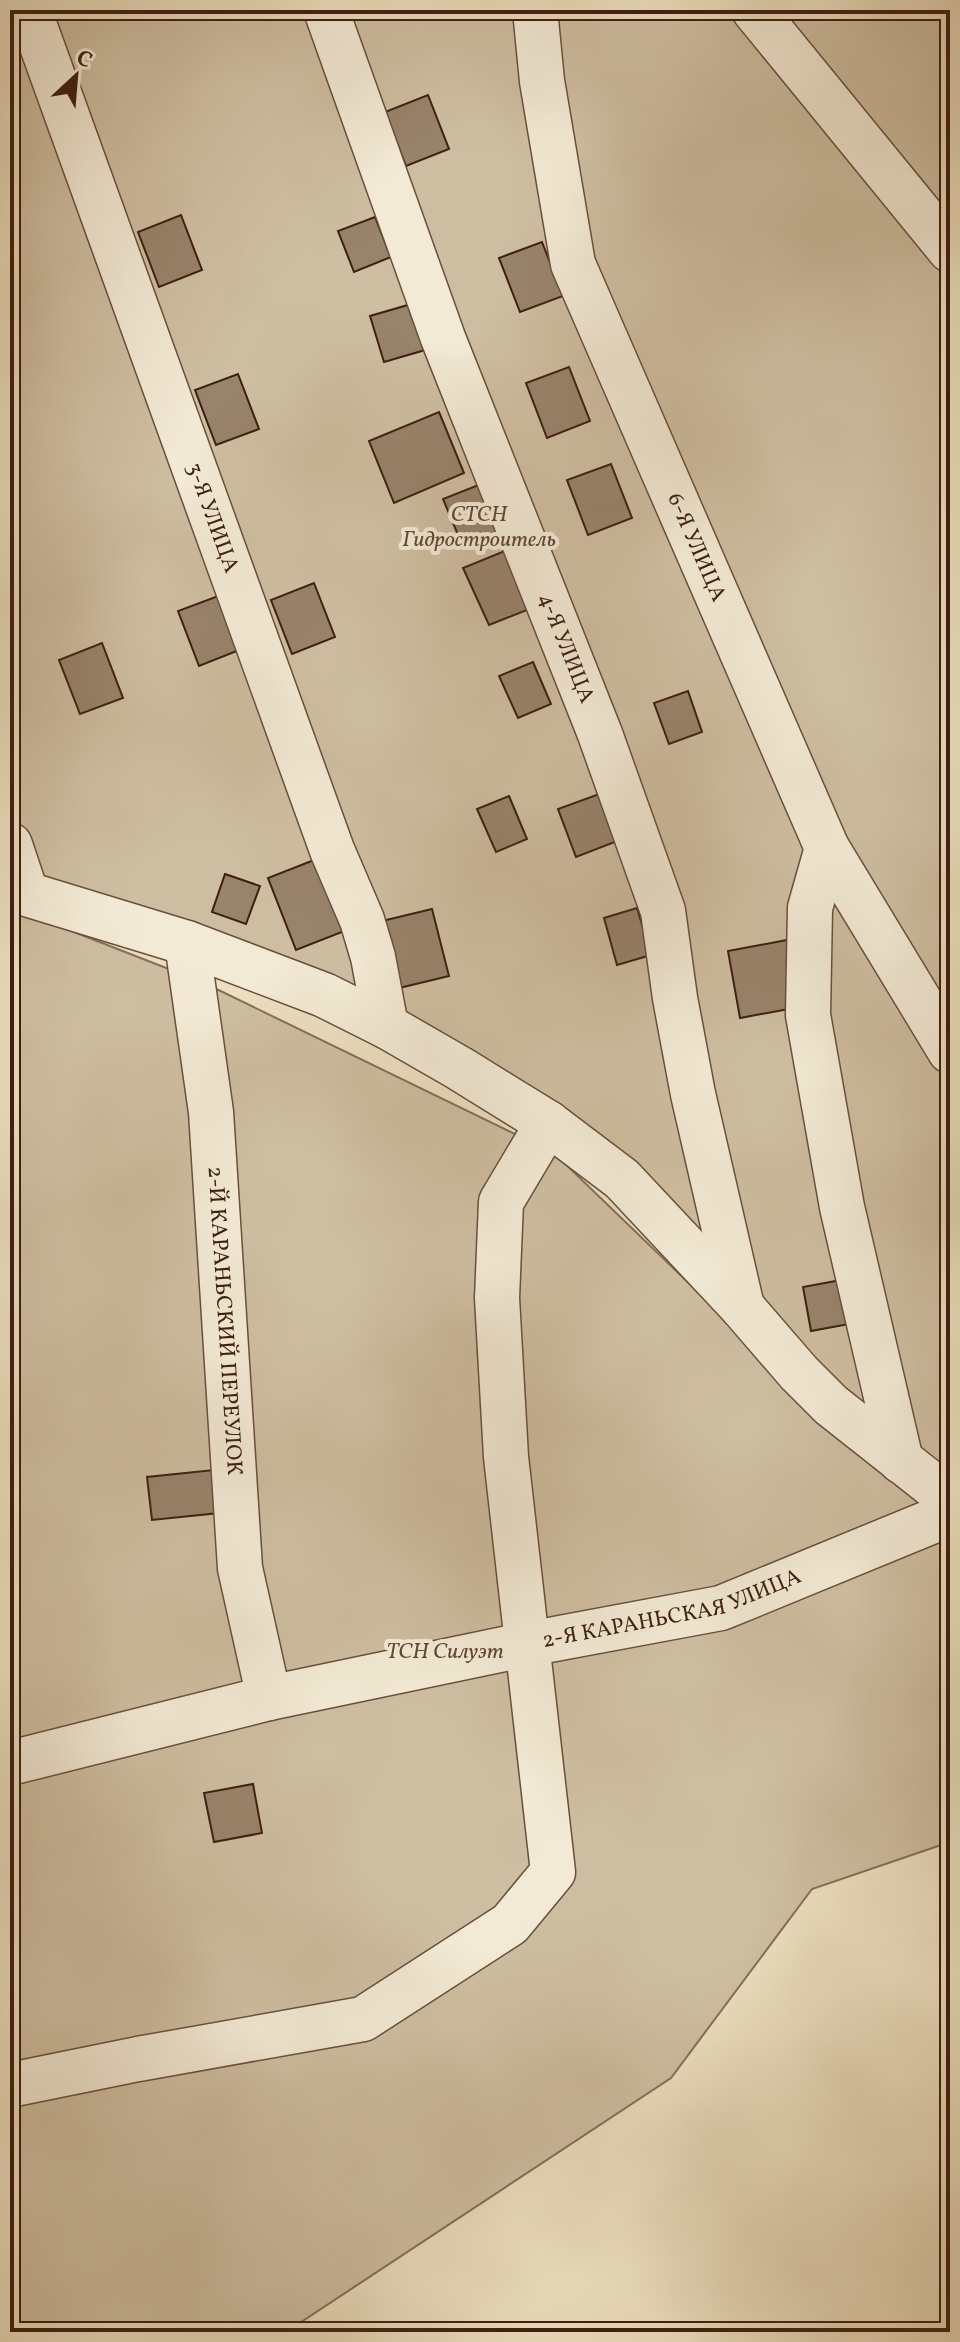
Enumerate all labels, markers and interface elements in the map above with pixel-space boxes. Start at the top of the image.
north arrow [36,36,116,116]
text: С [71,43,97,77]
street label: 3-Я УЛИЦА [178,459,246,577]
street label: 6-Я УЛИЦА [659,488,734,607]
park label: СТСН Гидростроитель [402,500,556,556]
street label: 4-Я УЛИЦА [530,589,602,708]
street label: 2-Й КАРАНЬСКИЙ ПЕРЕУЛОК [199,1165,250,1476]
street label: 2-Я КАРАНЬСКАЯ УЛИЦА [540,1561,806,1657]
park label: ТСН Силуэт [386,1637,504,1668]

